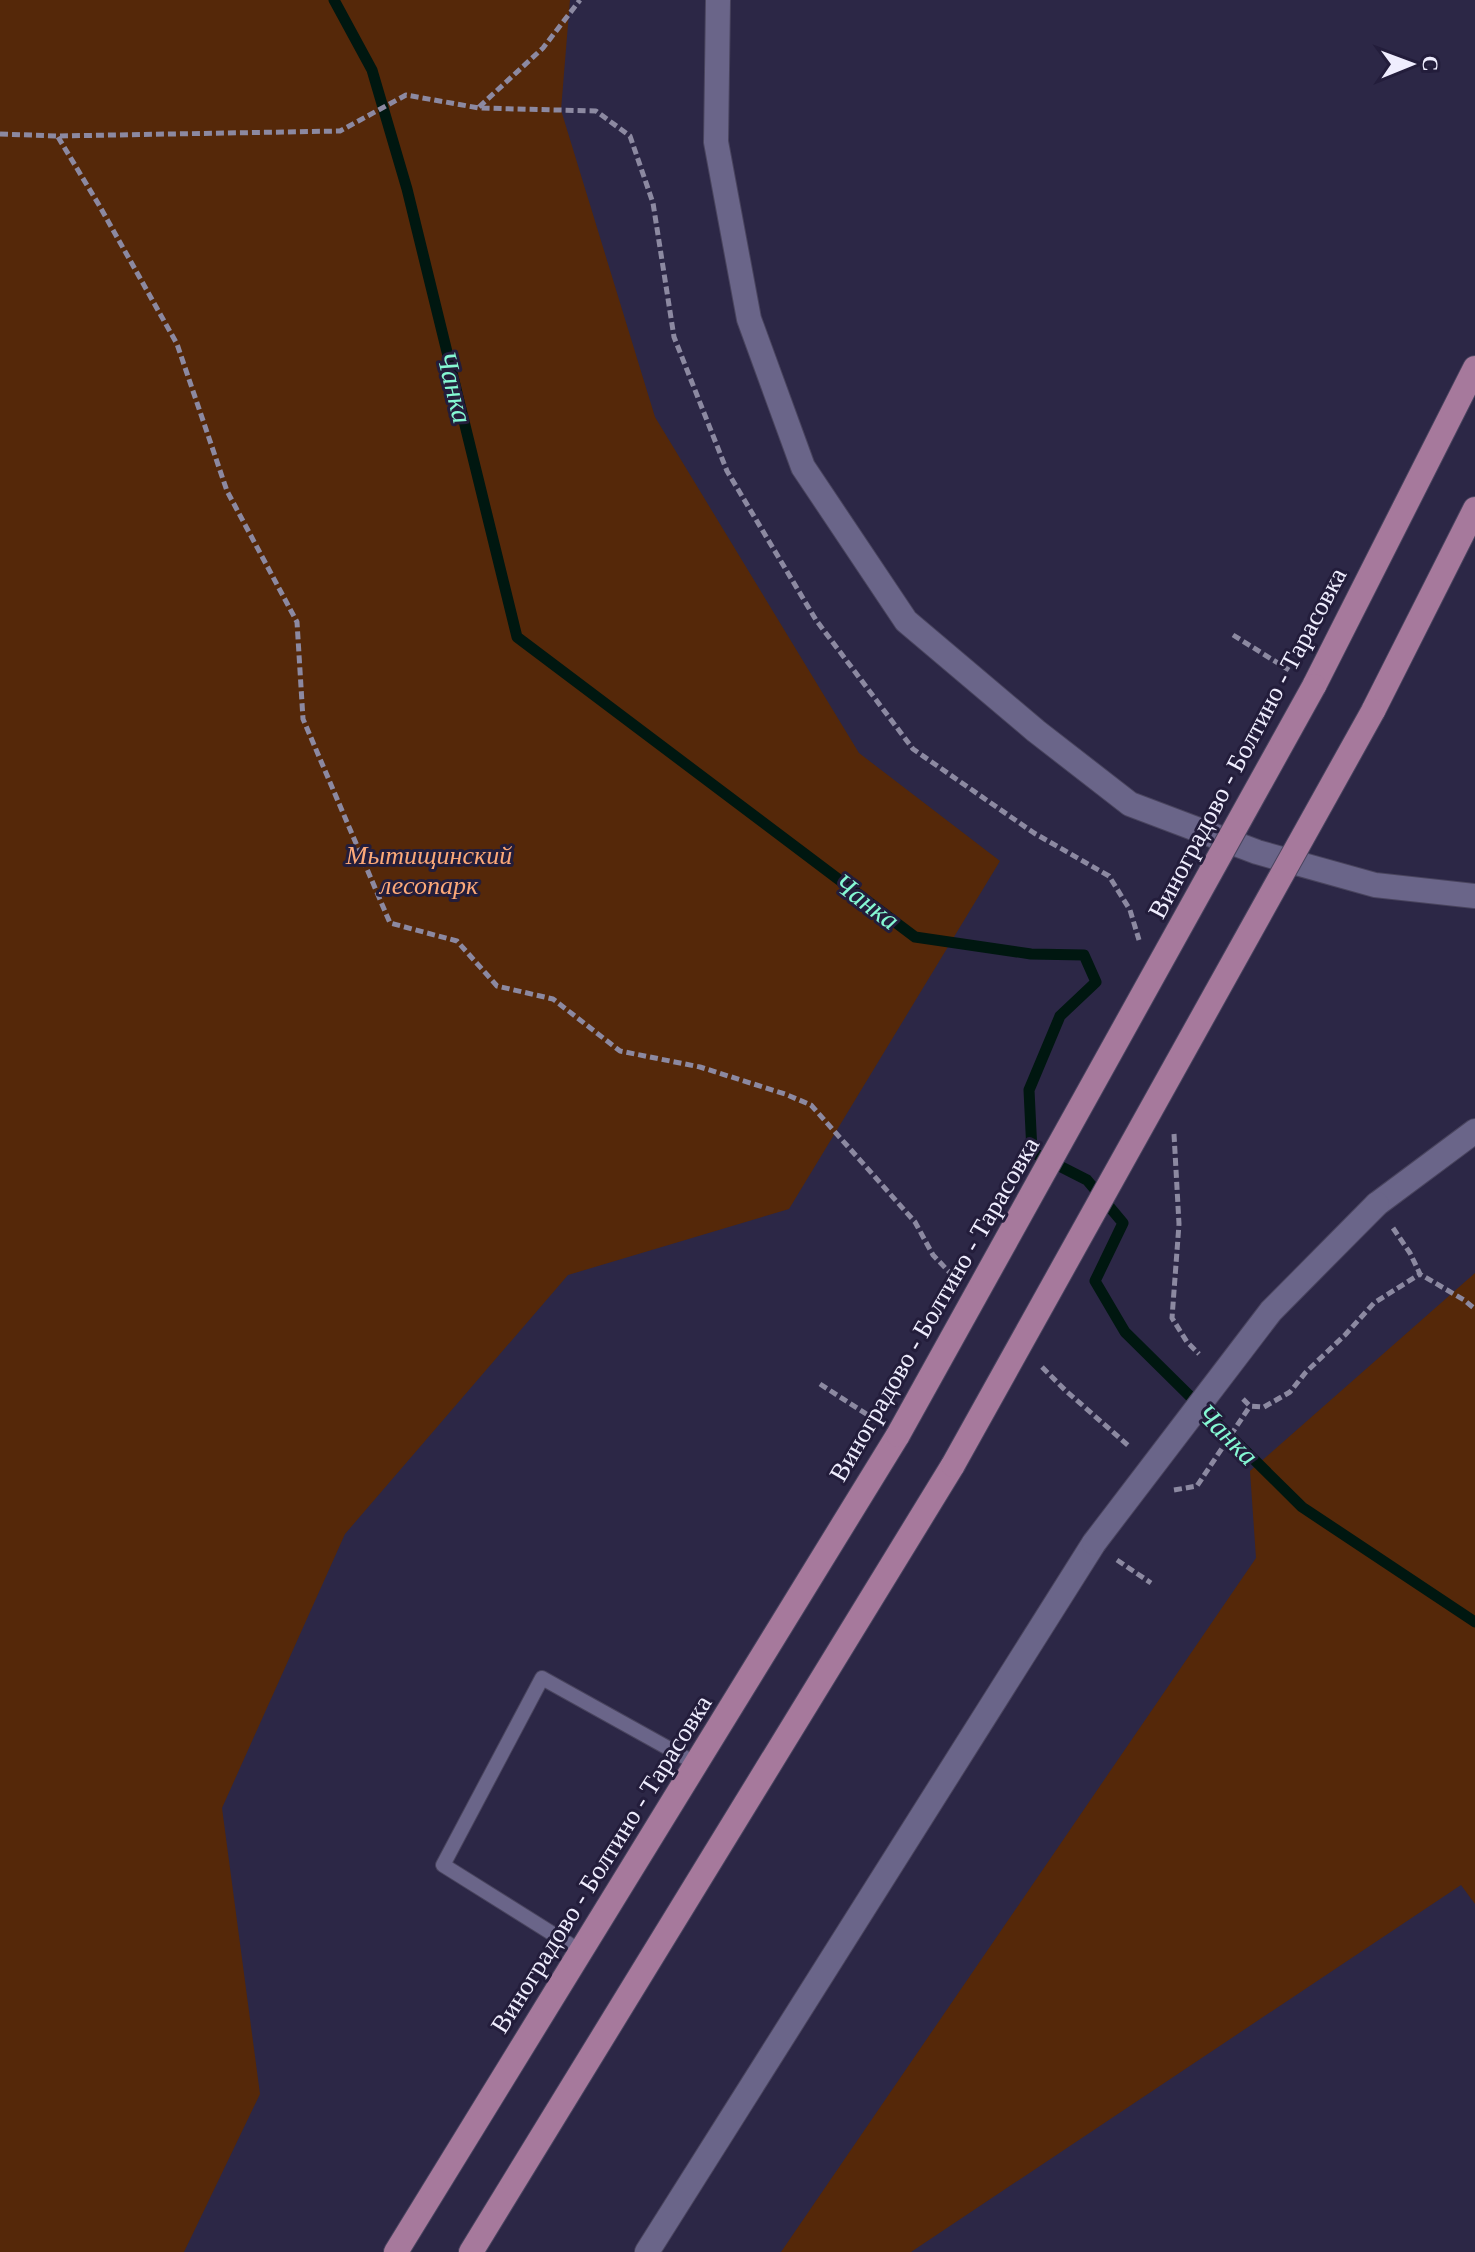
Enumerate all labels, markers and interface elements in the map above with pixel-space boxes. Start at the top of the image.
north arrow [1371,24,1451,104]
text: С [1418,55,1443,72]
water label: Чанка [431,348,478,427]
street label: Виноградово - Болтино - Тарасовка [1142,563,1353,923]
park label: Мытищинский лесопарк [345,841,512,900]
water label: Чанка [828,867,905,936]
street label: Виноградово - Болтино - Тарасовка [824,1132,1045,1487]
water label: Чанка [1191,1397,1265,1471]
street label: Виноградово - Болтино - Тарасовка [485,1690,718,2038]

